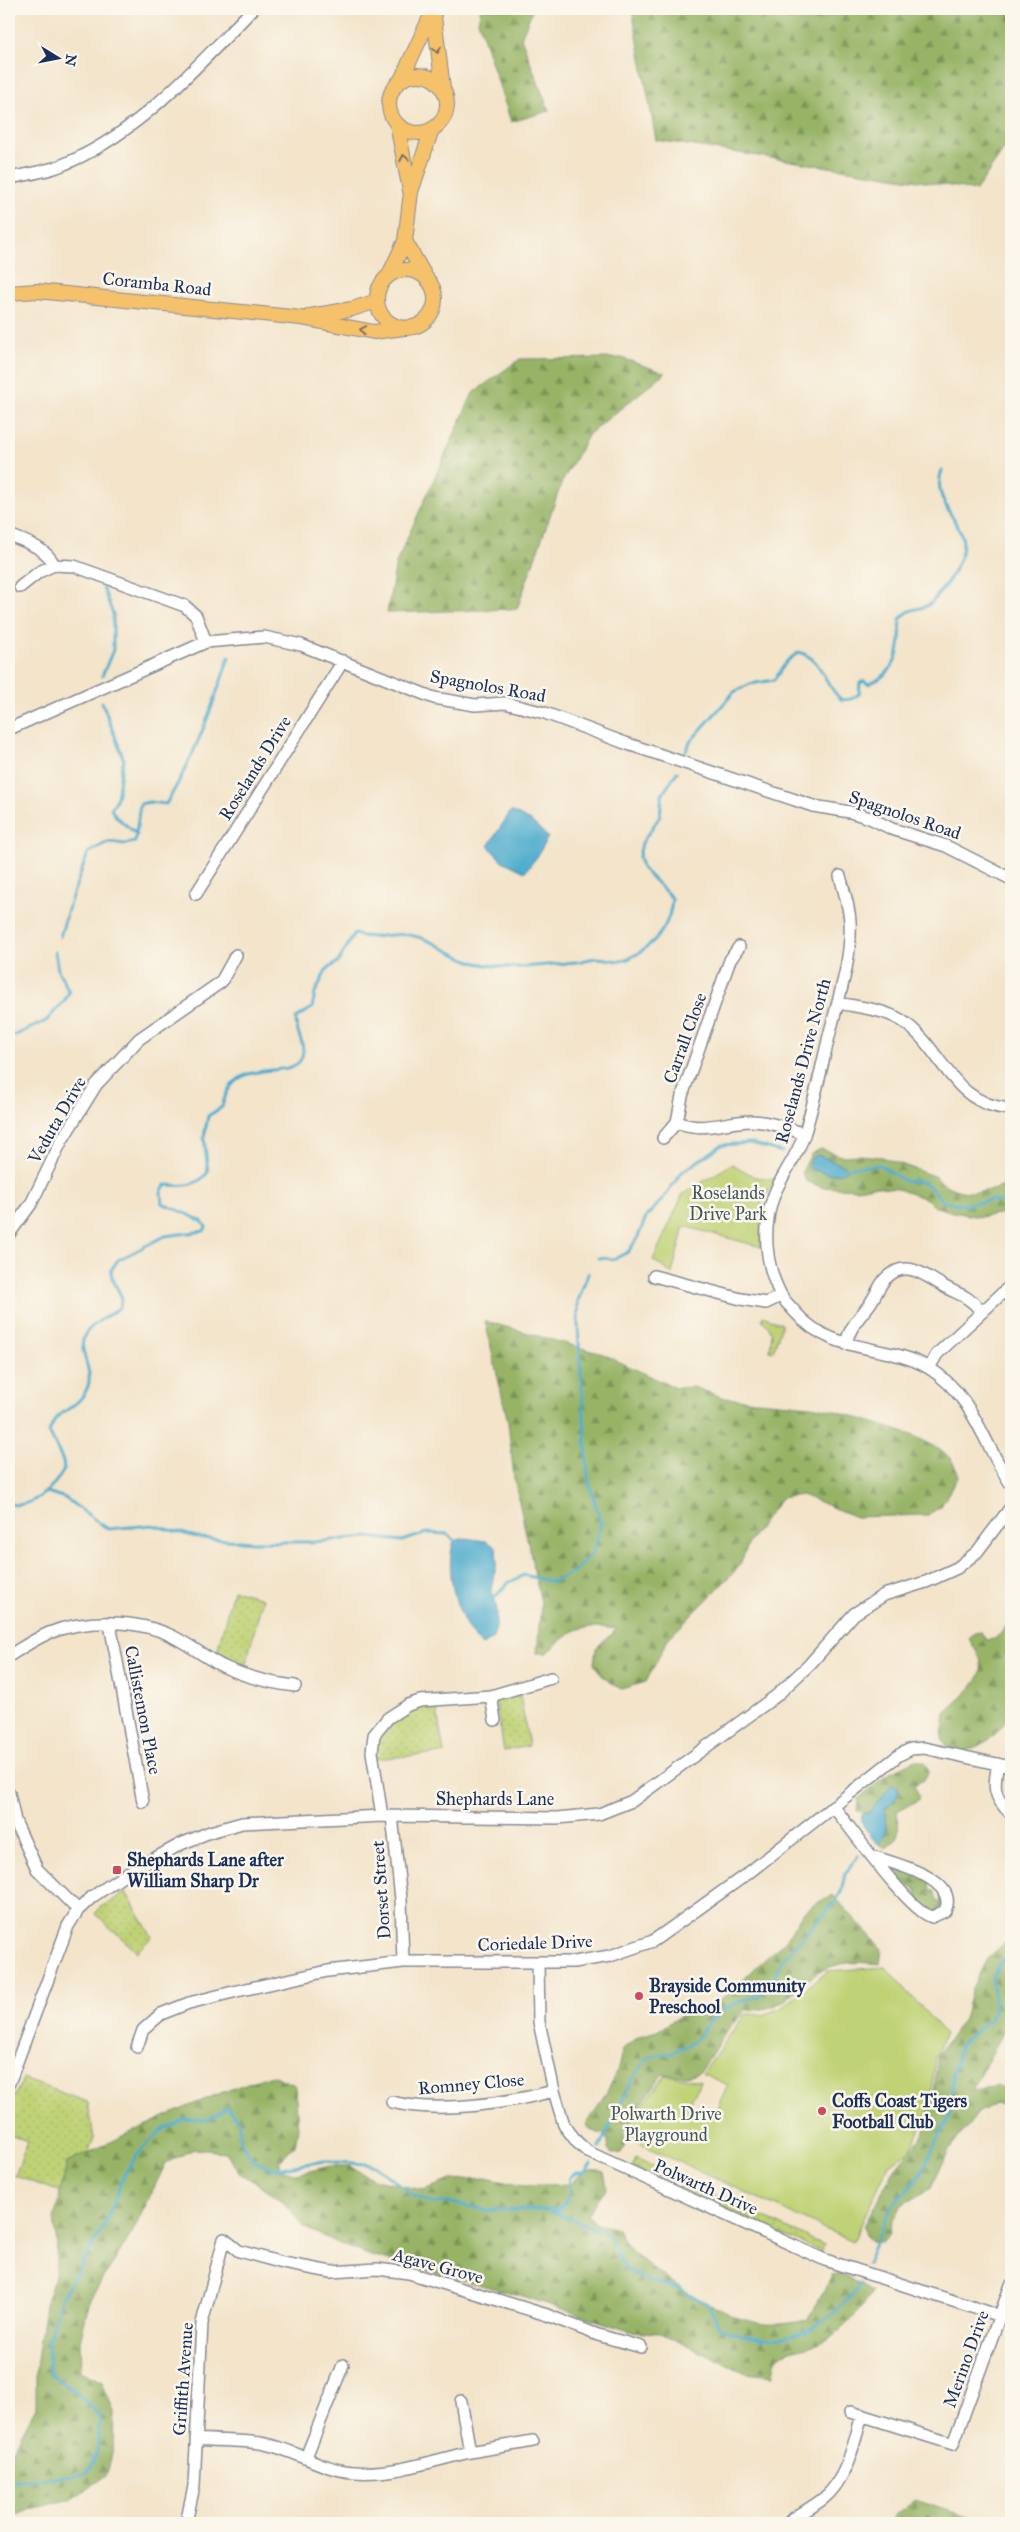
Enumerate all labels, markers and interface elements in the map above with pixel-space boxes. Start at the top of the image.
north arrow [32,32,82,82]
one-way arrow [432,46,442,55]
text: N [61,53,80,68]
one-way arrow [399,153,409,162]
street label: Coramba Road [101,267,213,301]
one-way arrow [359,325,368,336]
street label: Spagnolos Road [428,665,548,708]
street label: Roselands Drive [214,712,296,824]
street label: Spagnolos Road [846,786,964,845]
street label: Roselands Drive North [770,976,836,1146]
street label: Carrall Close [658,990,712,1086]
street label: Veduta Drive [23,1073,91,1168]
park label: Roselands Drive Park [689,1182,768,1225]
street label: Callistemon Place [120,1644,166,1776]
street label: Shephards Lane [436,1788,554,1810]
street label: Dorset Street [367,1839,395,1940]
place label: Shephards Lane after William Sharp Dr [127,1849,285,1893]
marker: Shephards Lane after William Sharp Dr [111,1864,123,1876]
street label: Coriedale Drive [477,1930,593,1956]
place label: Brayside Community Preschool [649,1975,807,2018]
marker: Brayside Community Preschool [633,1990,645,2002]
street label: Romney Close [417,2068,525,2100]
place label: Coffs Coast Tigers Football Club [832,2090,968,2133]
park label: Polwarth Drive Playground [610,2103,722,2147]
marker: Coffs Coast Tigers Football Club [816,2105,828,2117]
street label: Polwarth Drive [651,2154,761,2220]
street label: Agave Grove [389,2243,486,2290]
street label: Merino Drive [938,2307,994,2411]
street label: Griffith Avenue [168,2322,198,2436]

